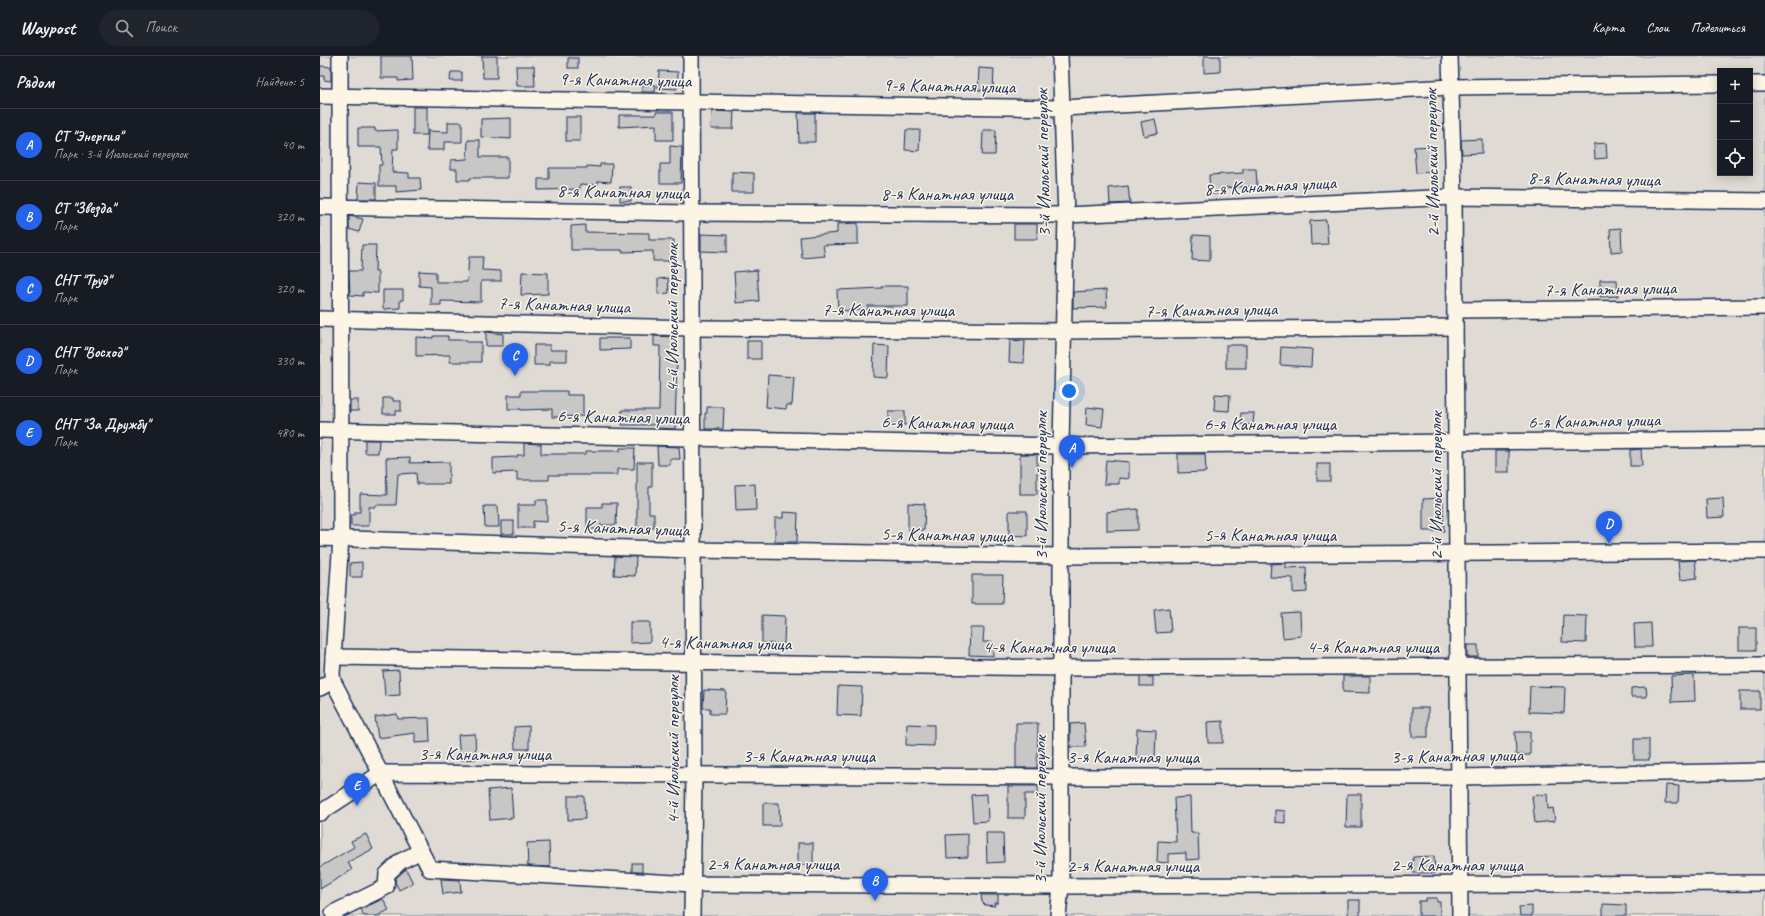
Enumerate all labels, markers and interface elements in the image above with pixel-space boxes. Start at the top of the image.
search box [99,10,379,46]
text: Waypost [20,16,75,40]
icon: search [113,17,135,39]
text: Поиск [145,18,177,37]
text: Карта [1592,19,1624,36]
text: Слои [1646,19,1669,36]
text: Поделиться [1691,19,1745,36]
street label: 9-я Канатная улица [559,67,693,93]
map controls [1717,68,1753,176]
button: + [1717,68,1753,104]
text: Рядом [16,72,54,93]
street label: 9-я Канатная улица [883,73,1017,99]
text: Найдено: 5 [256,74,304,90]
street label: 3-й Июльский переулок [1030,87,1056,237]
street label: 2-й Июльский переулок [1419,87,1445,237]
button: − [1717,104,1753,140]
text: СТ "Энергия" [54,127,123,146]
text: A [26,137,32,153]
text: 40 m [282,137,304,153]
button: locate [1717,140,1753,176]
text: Парк · 3-й Июльский переулок [54,146,188,162]
street label: 8-я Канатная улица [1528,166,1662,192]
street label: 8-я Канатная улица [1203,170,1338,201]
street label: 8-я Канатная улица [557,179,691,205]
street label: 8-я Канатная улица [881,182,1015,206]
text: СТ "Звезда" [54,199,115,218]
text: B [26,209,32,225]
text: 320 m [276,209,304,225]
text: Парк [54,218,77,234]
street label: 4-й Июльский переулок [660,242,684,392]
text: СНТ "Труд" [54,271,111,290]
street label: 7-я Канатная улица [1544,276,1678,302]
text: C [26,281,32,297]
text: 320 m [276,281,304,297]
text: Парк [54,290,77,306]
street label: 7-я Канатная улица [497,291,632,319]
street label: 7-я Канатная улица [1145,297,1279,323]
street label: 7-я Канатная улица [822,298,956,322]
text: СНТ "Восход" [54,343,125,362]
pin: C [502,343,528,376]
text: D [25,353,33,369]
text: 330 m [276,353,304,369]
text: Парк [54,362,77,378]
your location [1059,381,1079,401]
street label: 6-я Канатная улица [557,404,691,430]
street label: 6-я Канатная улица [1528,408,1662,434]
street label: 6-я Канатная улица [881,410,1015,436]
street label: 3-й Июльский переулок [1029,410,1053,560]
street label: 2-й Июльский переулок [1424,410,1448,560]
street label: 6-я Канатная улица [1204,412,1338,436]
text: СНТ "За Дружбу" [54,415,150,434]
text: E [26,425,32,441]
text: 480 m [276,425,304,441]
text: Парк [54,434,77,450]
pin: A [1059,435,1085,468]
pin: D [1596,511,1622,544]
street label: 5-я Канатная улица [556,514,691,542]
street label: 5-я Канатная улица [881,522,1015,548]
street label: 5-я Канатная улица [1204,523,1338,547]
street label: 4-я Канатная улица [659,630,793,656]
street label: 4-я Канатная улица [983,635,1117,659]
street label: 4-я Канатная улица [1307,635,1441,659]
street label: 4-й Июльский переулок [661,674,685,824]
street label: 3-й Июльский переулок [1028,734,1052,884]
street label: 3-я Канатная улица [419,742,553,766]
street label: 3-я Канатная улица [1391,743,1525,769]
street label: 3-я Канатная улица [743,744,877,768]
street label: 3-я Канатная улица [1067,745,1201,769]
pin: E [344,773,370,806]
street label: 2-я Канатная улица [707,852,841,876]
street label: 2-я Канатная улица [1391,853,1525,877]
street label: 2-я Канатная улица [1067,854,1201,878]
pin: B [862,868,888,901]

